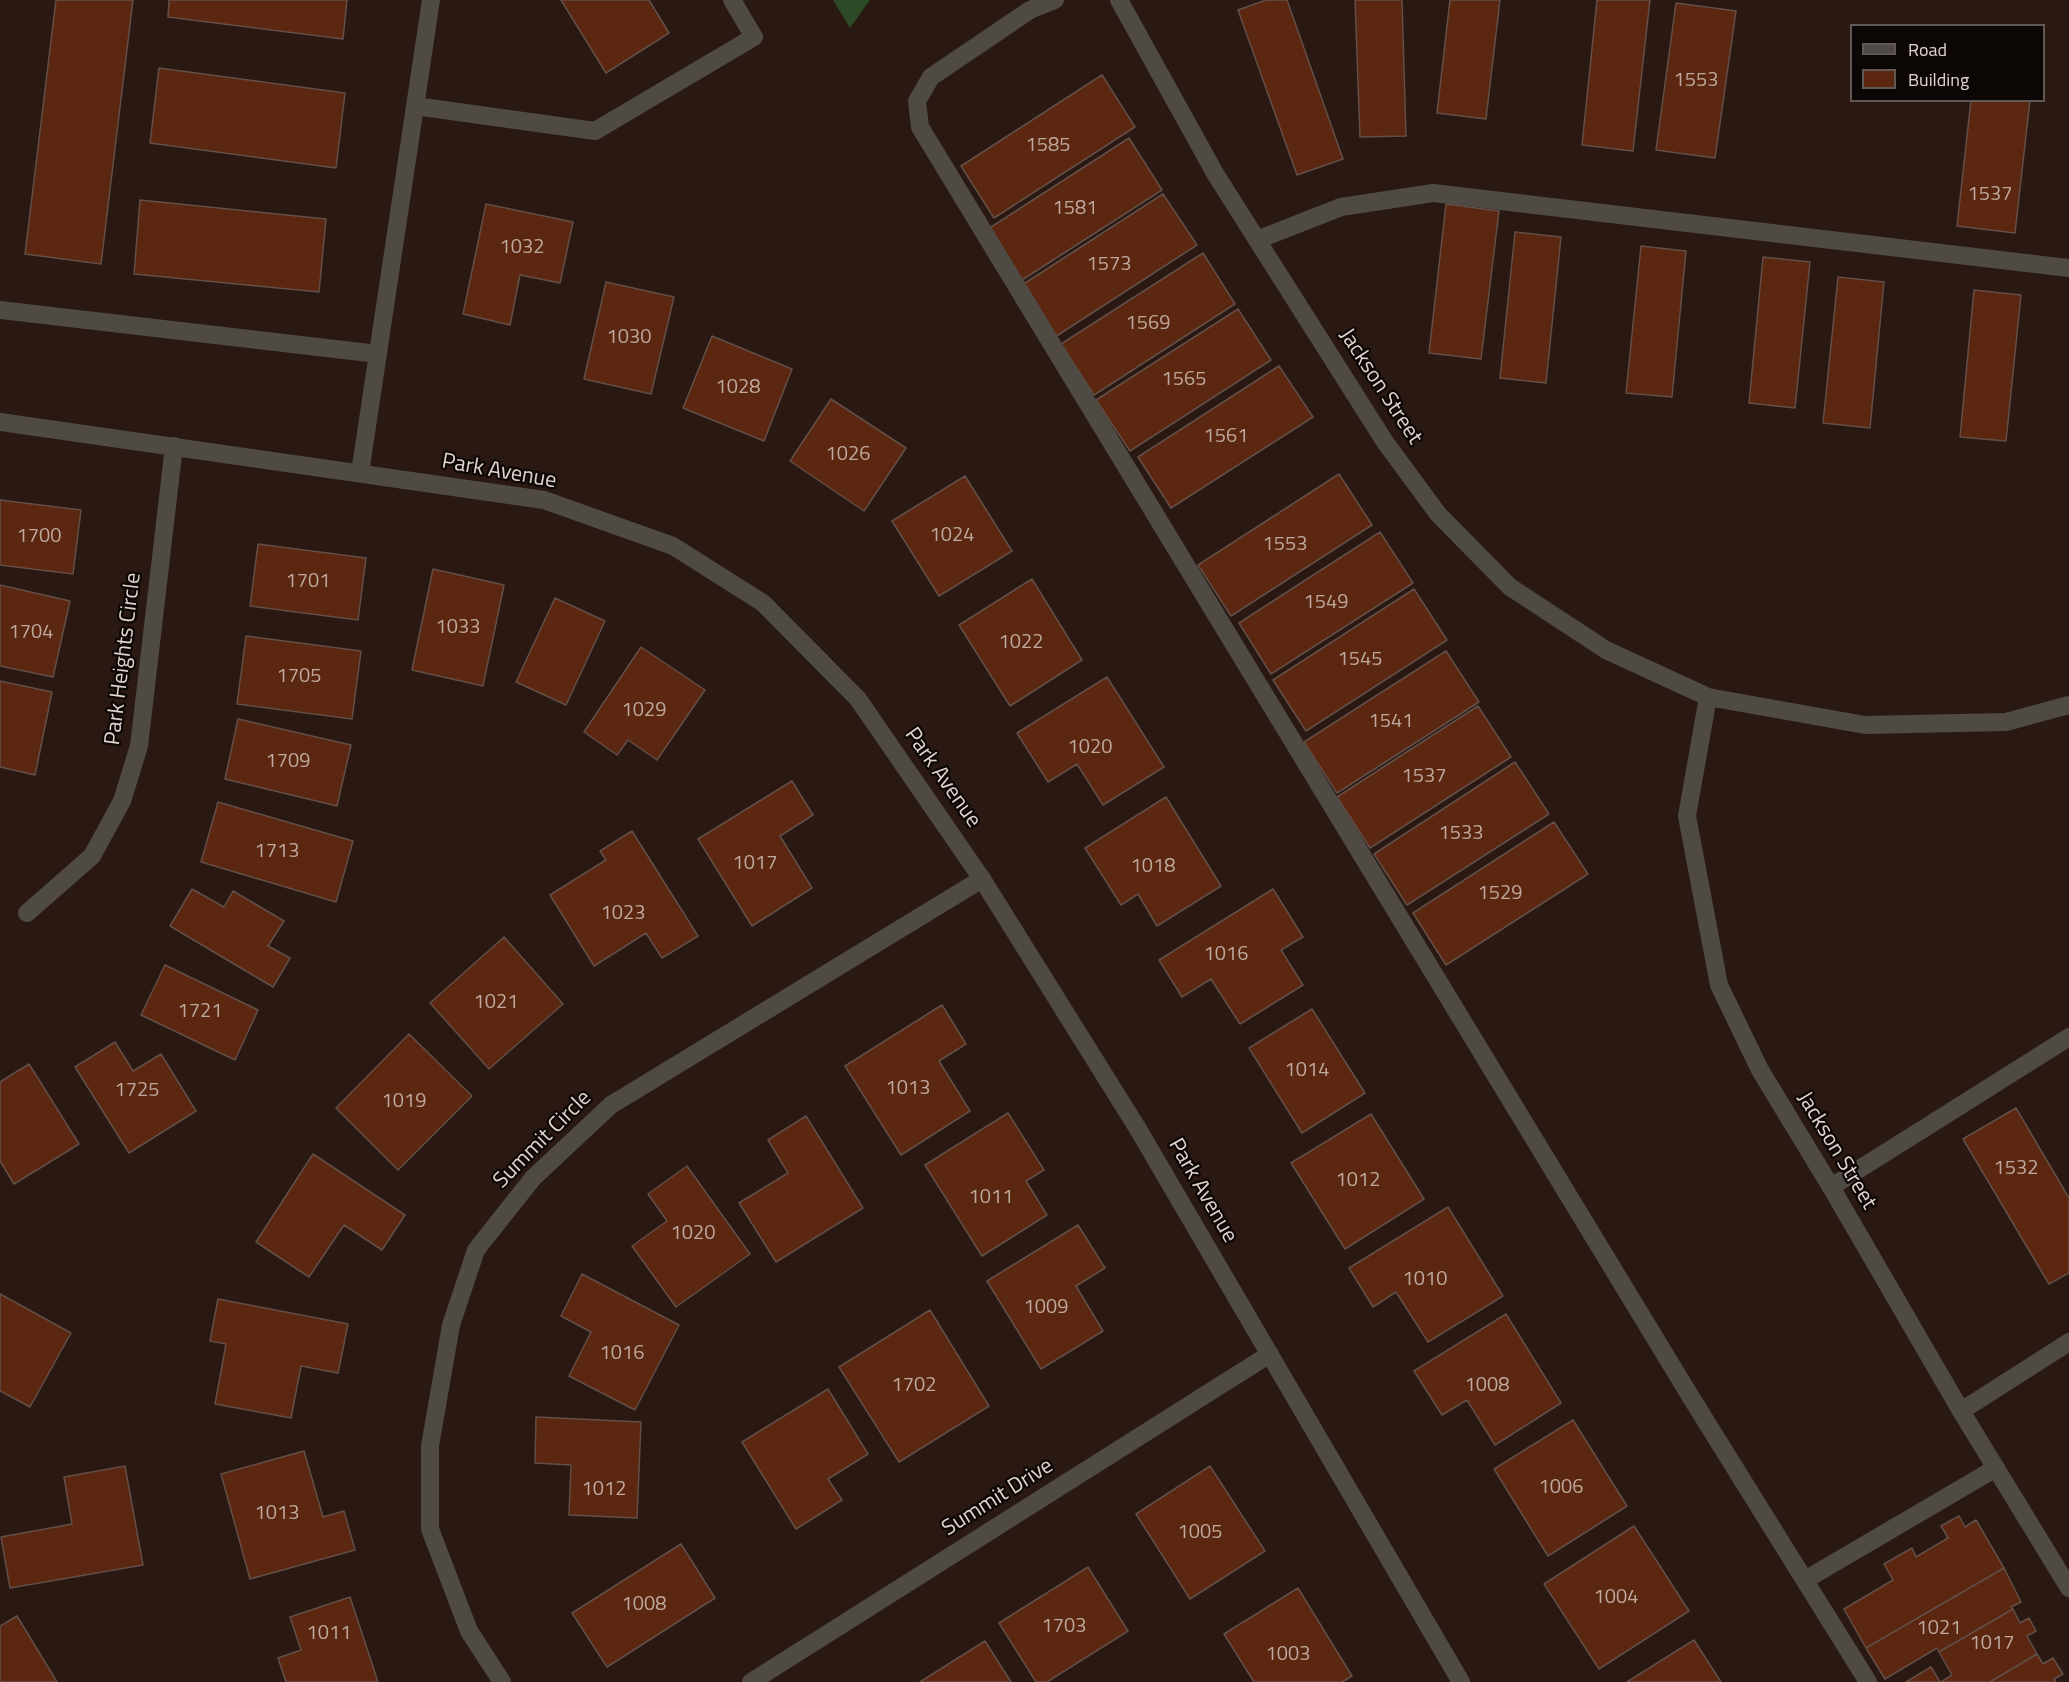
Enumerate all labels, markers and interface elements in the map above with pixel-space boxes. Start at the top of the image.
legend [1850,24,2045,102]
text: Road [1908,36,1947,63]
text: Building [1908,66,1969,93]
house number: 1553 [1674,69,1718,93]
house number: 1585 [1026,134,1070,158]
house number: 1537 [1968,183,2012,207]
house number: 1581 [1053,197,1097,221]
house number: 1032 [500,236,544,260]
house number: 1573 [1087,253,1131,277]
house number: 1569 [1126,312,1170,336]
street label: Jackson Street [1333,324,1427,450]
house number: 1030 [607,326,651,350]
house number: 1565 [1162,368,1206,392]
house number: 1028 [716,376,760,400]
house number: 1561 [1204,425,1248,449]
house number: 1026 [826,443,870,467]
street label: Park Avenue [440,449,558,495]
house number: 1024 [930,524,974,548]
house number: 1700 [17,525,61,549]
house number: 1553 [1263,533,1307,557]
house number: 1701 [286,570,330,594]
street label: Park Heights Circle [100,571,148,747]
house number: 1549 [1304,591,1348,615]
house number: 1033 [436,616,480,640]
house number: 1704 [9,621,53,645]
house number: 1022 [999,631,1043,655]
house number: 1545 [1338,648,1382,672]
house number: 1705 [277,665,321,689]
house number: 1029 [622,699,666,723]
house number: 1541 [1369,710,1413,734]
street label: Park Avenue [898,723,986,833]
house number: 1020 [1068,736,1112,760]
house number: 1709 [266,750,310,774]
house number: 1537 [1402,765,1446,789]
house number: 1533 [1439,822,1483,846]
house number: 1713 [255,840,299,864]
house number: 1017 [733,852,777,876]
house number: 1018 [1131,855,1175,879]
house number: 1529 [1478,882,1522,906]
house number: 1023 [601,902,645,926]
house number: 1016 [1204,943,1248,967]
house number: 1021 [474,991,518,1015]
house number: 1721 [178,1000,222,1024]
house number: 1014 [1285,1059,1329,1083]
house number: 1013 [886,1077,930,1101]
house number: 1725 [115,1079,159,1103]
street label: Summit Circle [489,1086,597,1194]
street label: Jackson Street [1791,1087,1881,1215]
house number: 1019 [382,1090,426,1114]
street label: Park Avenue [1162,1134,1242,1248]
house number: 1532 [1994,1157,2038,1181]
house number: 1012 [1336,1169,1380,1193]
house number: 1011 [969,1186,1013,1210]
house number: 1020 [671,1222,715,1246]
house number: 1010 [1403,1268,1447,1292]
house number: 1009 [1024,1296,1068,1320]
house number: 1016 [600,1342,644,1366]
house number: 1702 [892,1374,936,1398]
house number: 1008 [1465,1374,1509,1398]
street label: Summit Drive [938,1453,1058,1543]
house number: 1006 [1539,1476,1583,1500]
house number: 1012 [582,1478,626,1502]
house number: 1013 [255,1502,299,1526]
house number: 1005 [1178,1521,1222,1545]
house number: 1004 [1594,1586,1638,1610]
house number: 1008 [622,1593,666,1617]
house number: 1703 [1042,1615,1086,1639]
house number: 1021 [1917,1617,1961,1641]
house number: 1011 [307,1622,351,1646]
house number: 1017 [1970,1632,2014,1656]
house number: 1003 [1266,1643,1310,1667]

